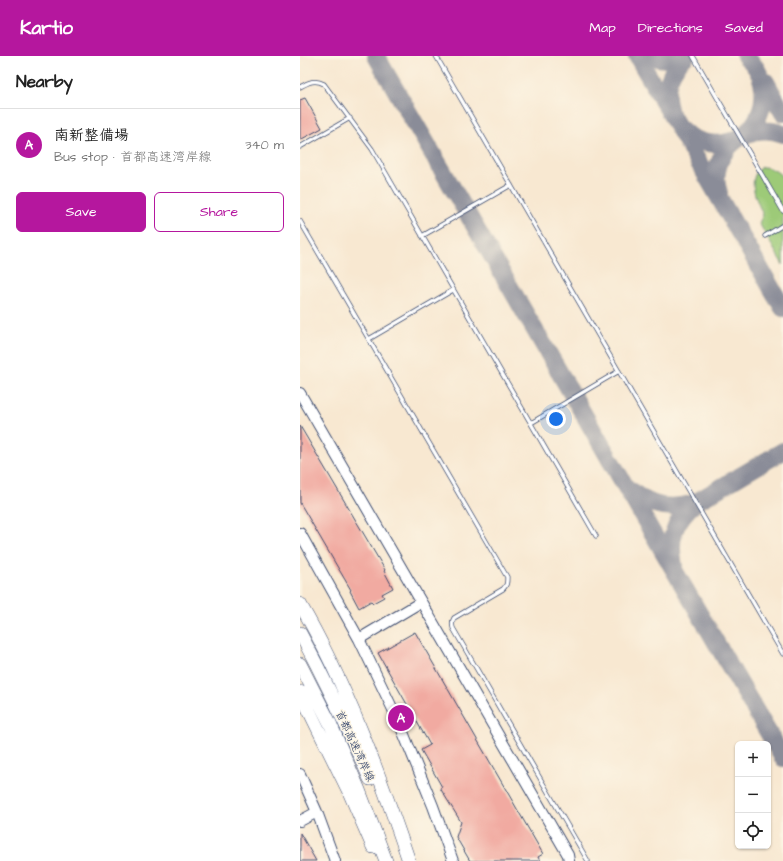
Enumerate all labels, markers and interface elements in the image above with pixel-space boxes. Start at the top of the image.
text: Kartio [20,15,73,42]
text: Map [589,18,616,38]
text: Directions [638,18,703,38]
text: Saved [725,18,763,38]
text: Nearby [16,70,73,94]
text: 南新整備場 [54,125,129,146]
text: A [25,136,33,154]
text: 340 m [245,136,284,154]
text: Bus stop · 首都高速湾岸線 [54,148,211,166]
button: Save [16,192,146,232]
button: Share [154,192,284,232]
your location [546,409,566,429]
pin: A [388,703,414,733]
street label: 首都高速湾岸線 [332,708,378,784]
map controls [735,741,771,849]
button: + [735,741,771,777]
button: − [735,777,771,813]
button: locate [735,813,771,849]

